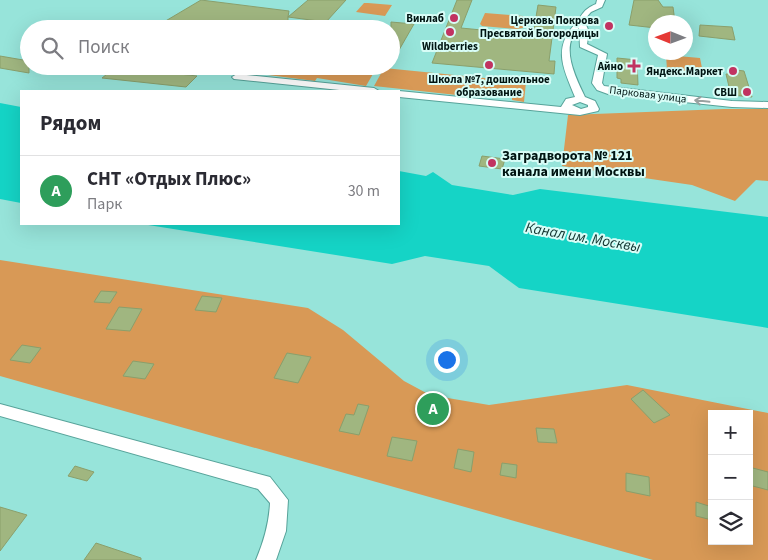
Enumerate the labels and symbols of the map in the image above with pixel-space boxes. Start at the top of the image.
place label: Винлаб [406,11,444,26]
marker: Винлаб [448,12,460,24]
place label: Церковь Покрова Пресвятой Богородицы [480,13,599,41]
north arrow [648,15,693,60]
marker: Церковь Покрова Пресвятой Богородицы [603,20,615,32]
marker: Wildberries [444,26,456,38]
place label: Wildberries [422,39,478,54]
marker: Школа №7, дошкольное образование [483,59,495,71]
place label: Айно [597,59,623,74]
marker: Айно [627,59,641,73]
place label: Яндекс.Маркет [646,64,724,79]
marker: Яндекс.Маркет [727,65,739,77]
place label: Школа №7, дошкольное образование [428,72,550,100]
street label: Парковая улица [608,82,687,107]
place label: СВШ [714,85,737,100]
marker: СВШ [741,86,753,98]
one-way arrow [694,96,710,105]
place label: Заградворота № 121 канала имени Москвы [502,146,645,182]
marker: Заградворота № 121 канала имени Москвы [486,157,498,169]
water label: Канал им. Москвы [524,217,642,258]
your location [434,347,460,373]
pin: A [417,390,449,428]

